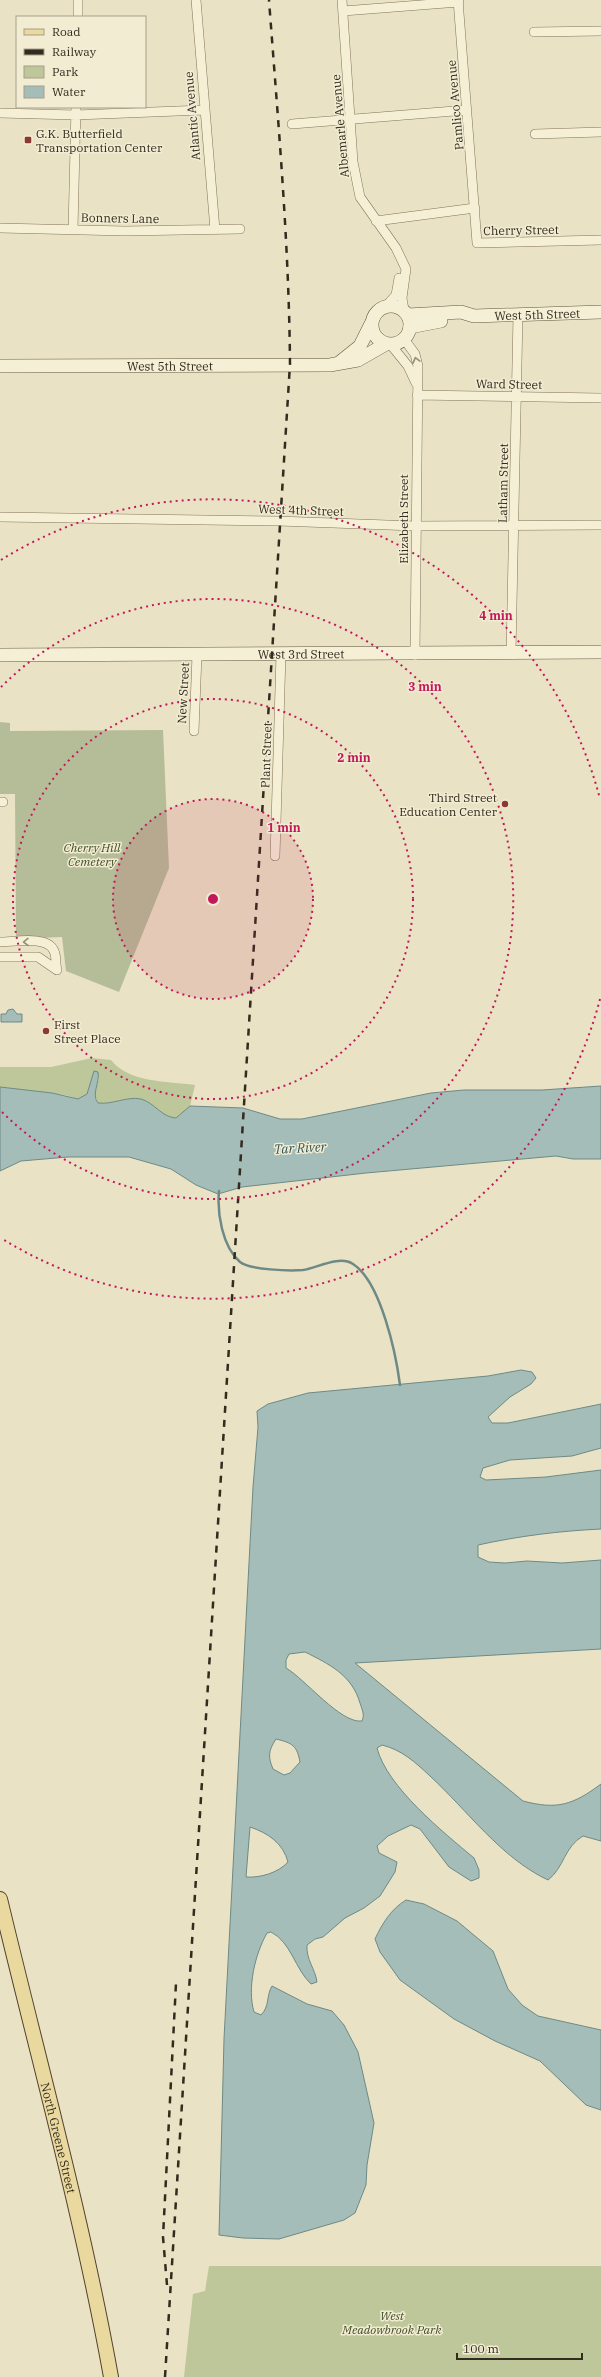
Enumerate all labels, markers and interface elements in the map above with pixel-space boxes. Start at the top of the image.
legend [16,16,146,108]
text: Road [52,24,81,39]
text: Railway [52,44,97,59]
street label: Pamlico Avenue [444,59,466,151]
text: Park [52,64,78,79]
street label: Atlantic Avenue [181,71,203,161]
street label: Albemarle Avenue [328,74,352,178]
text: Water [52,84,86,99]
place label: G.K. Butterfield Transportation Center [36,126,163,155]
marker: G.K. Butterfield Transportation Center [23,135,33,145]
street label: Bonners Lane [81,210,159,226]
street label: Cherry Street [483,222,559,238]
street label: West 5th Street [494,305,580,323]
one-way arrow [412,357,421,364]
street label: West 5th Street [127,358,213,373]
street label: Ward Street [476,376,542,392]
street label: Latham Street [495,443,511,523]
street label: Elizabeth Street [396,474,411,564]
street label: West 4th Street [258,501,344,519]
text: 4 min [479,608,513,623]
street label: West 3rd Street [258,646,344,661]
street label: New Street [174,662,192,724]
text: 3 min [408,679,442,694]
street label: Plant Street [257,722,275,788]
text: 2 min [337,750,371,765]
place label: Third Street Education Center [399,790,498,819]
marker: Third Street Education Center [500,799,510,809]
text: 1 min [267,820,301,835]
park label: Cherry Hill Cemetery [64,840,121,869]
centre of rings [206,892,220,906]
one-way arrow [23,938,29,946]
place label: First Street Place [54,1017,121,1046]
marker: First Street Place [41,1026,51,1036]
water label: Tar River [273,1138,327,1158]
street label: North Greene Street [38,2081,80,2195]
park label: West Meadowbrook Park [341,2308,442,2337]
scale bar [457,2335,582,2361]
text: 100 m [463,2341,499,2356]

